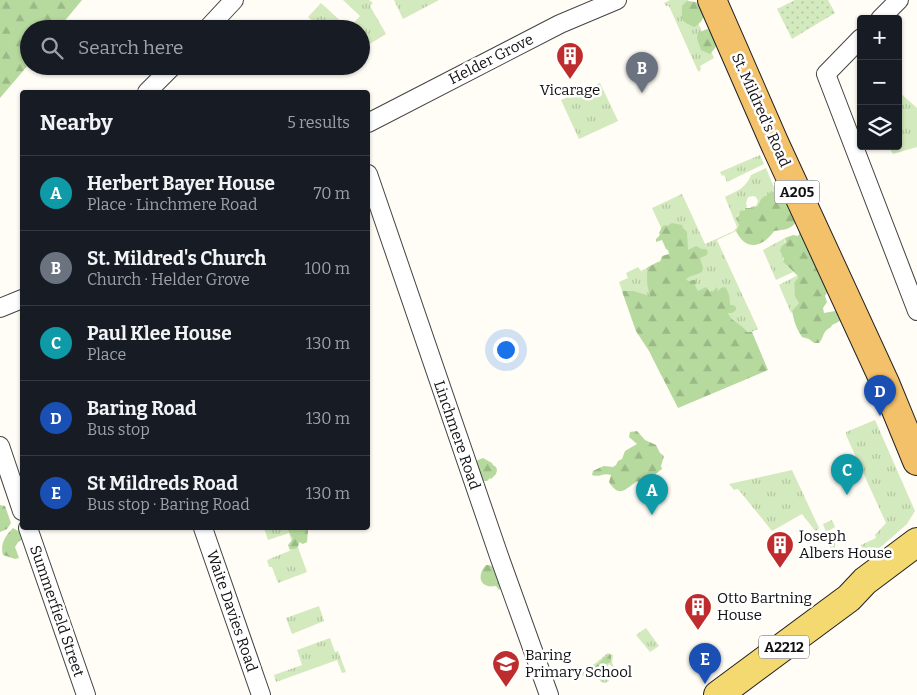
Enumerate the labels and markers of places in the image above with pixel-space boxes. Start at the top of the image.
building icon: Vicarage [555,41,585,80]
pin: B [626,52,658,93]
place label: Vicarage [540,81,600,99]
pin: D [864,375,896,416]
pin: C [831,454,863,495]
pin: A [636,474,668,515]
place label: Joseph Albers House [798,527,892,562]
building icon: Joseph Albers House [765,530,795,569]
place label: Otto Bartning House [717,589,812,624]
building icon: Otto Bartning House [683,592,713,631]
pin: E [689,643,721,684]
place label: Baring Primary School [525,646,632,681]
school or university icon: Baring Primary School [491,649,521,688]

